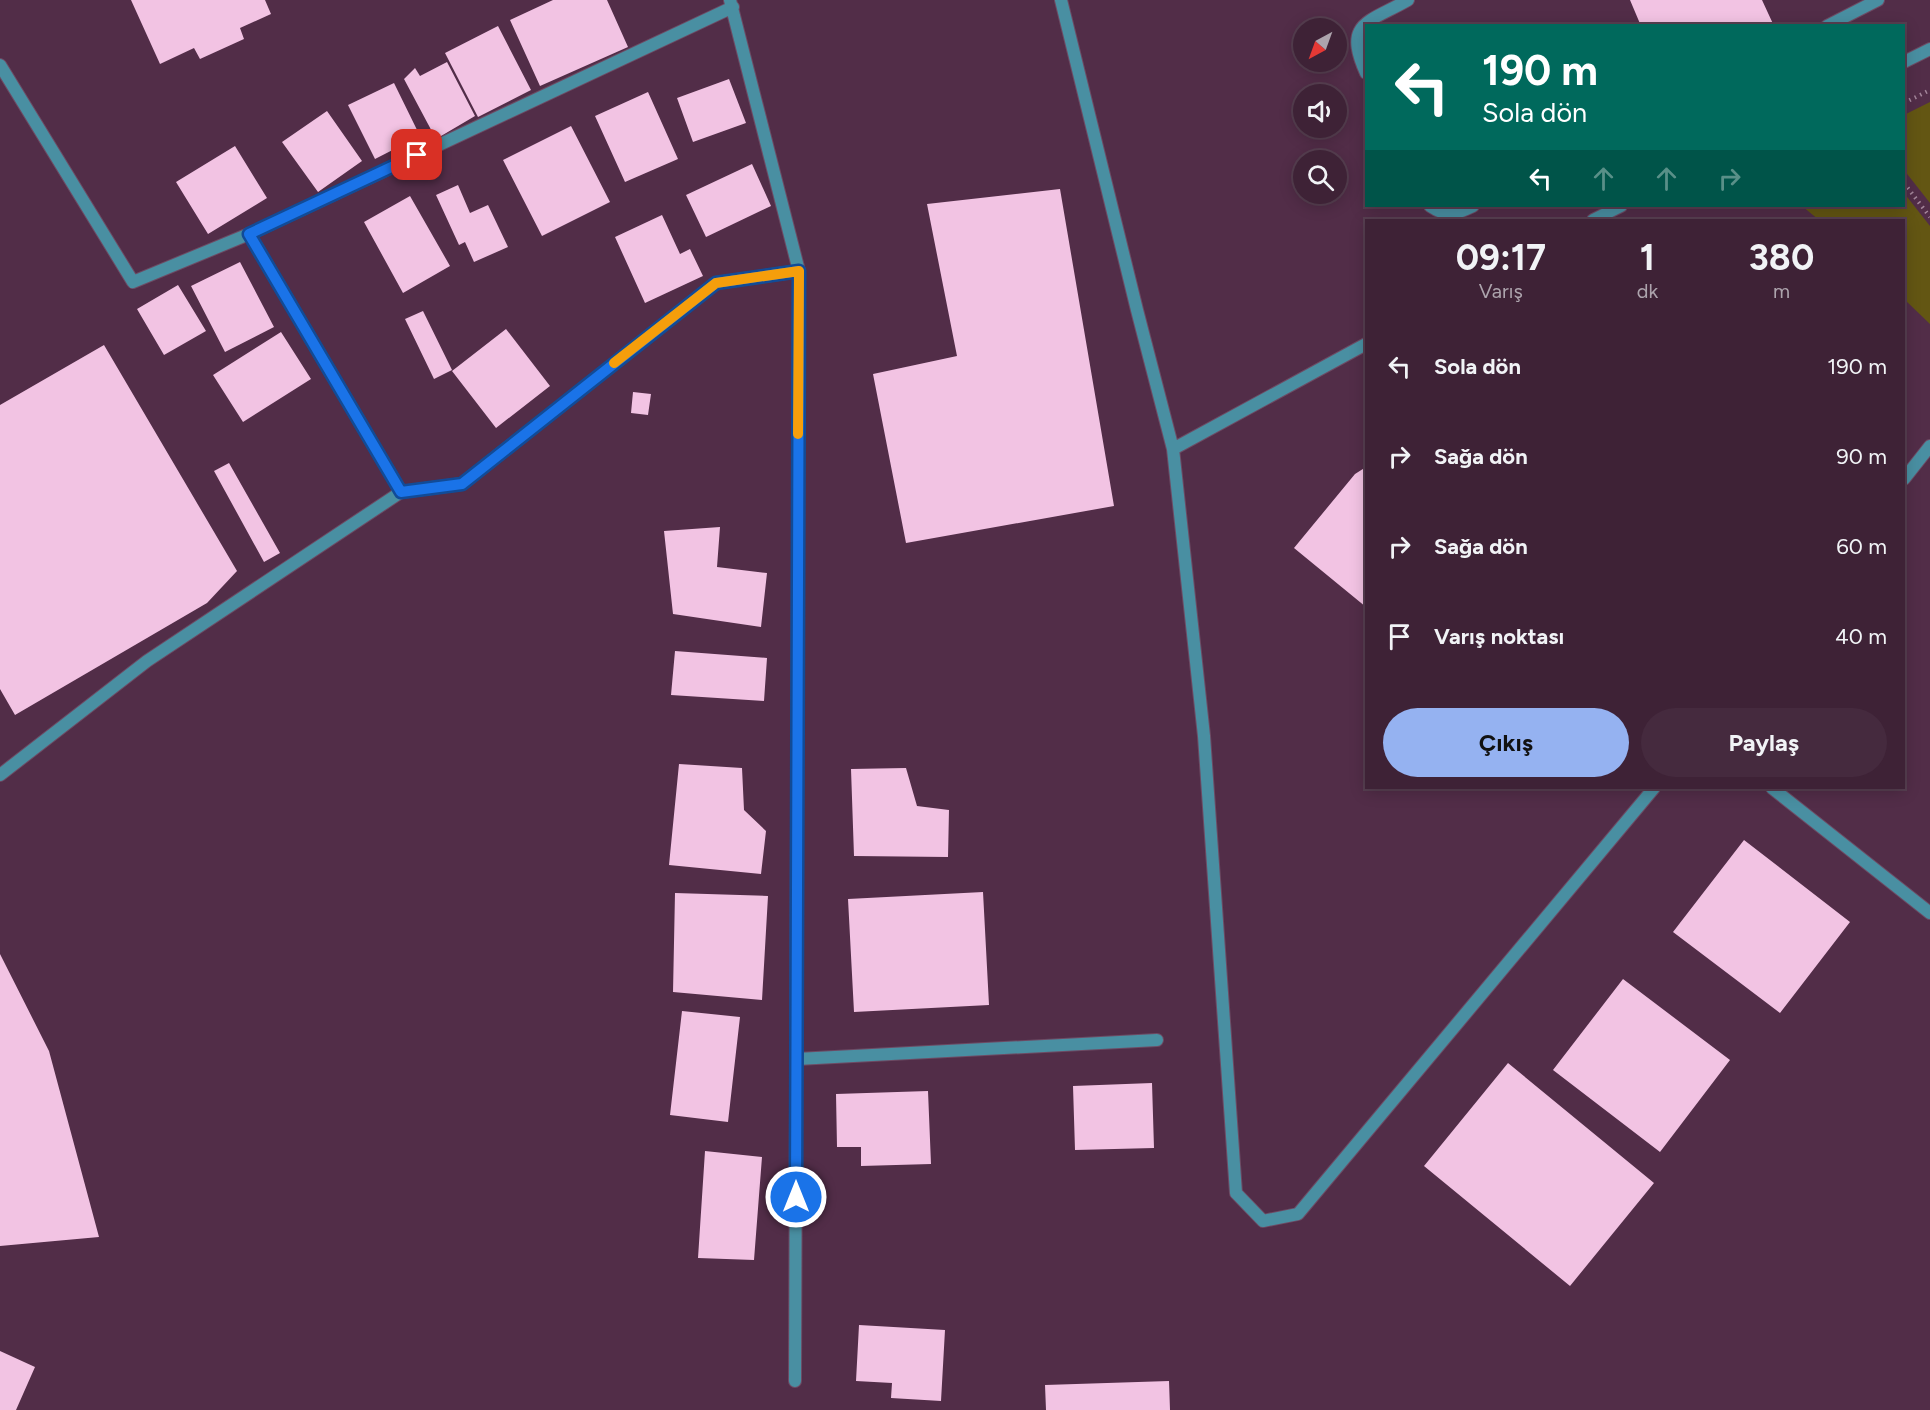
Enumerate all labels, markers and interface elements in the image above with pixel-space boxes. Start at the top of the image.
north arrow [1293,18,1347,72]
map controls [1293,18,1347,204]
text: 190 m [1482,45,1598,96]
icon: left [1383,48,1461,126]
button: sound [1293,84,1347,138]
text: Sola dön [1482,96,1587,129]
pin [391,129,442,180]
icon: arrive [400,138,433,171]
button: search [1293,150,1347,204]
icon: left [1524,162,1557,195]
icon: ahead [1587,162,1620,195]
icon: ahead [1650,162,1683,195]
icon: right [1713,162,1746,195]
text: 09:17 [1456,236,1546,279]
text: 1 [1640,236,1655,279]
text: 380 [1749,236,1814,279]
text: Varış [1479,279,1523,303]
text: dk [1637,279,1658,303]
text: m [1773,279,1790,303]
icon: left [1383,350,1416,383]
text: Sola dön [1434,353,1521,380]
text: 190 m [1827,353,1887,380]
icon: right [1383,440,1416,473]
text: Sağa dön [1434,443,1528,470]
text: 90 m [1836,443,1887,470]
icon: right [1383,530,1416,563]
text: Sağa dön [1434,533,1528,560]
text: 60 m [1836,533,1887,560]
icon: arrive [1383,620,1416,653]
text: Varış noktası [1434,623,1564,650]
text: 40 m [1835,623,1887,650]
button: Çıkış [1383,708,1629,777]
button: Paylaş [1641,708,1887,777]
position arrow [764,1165,828,1229]

